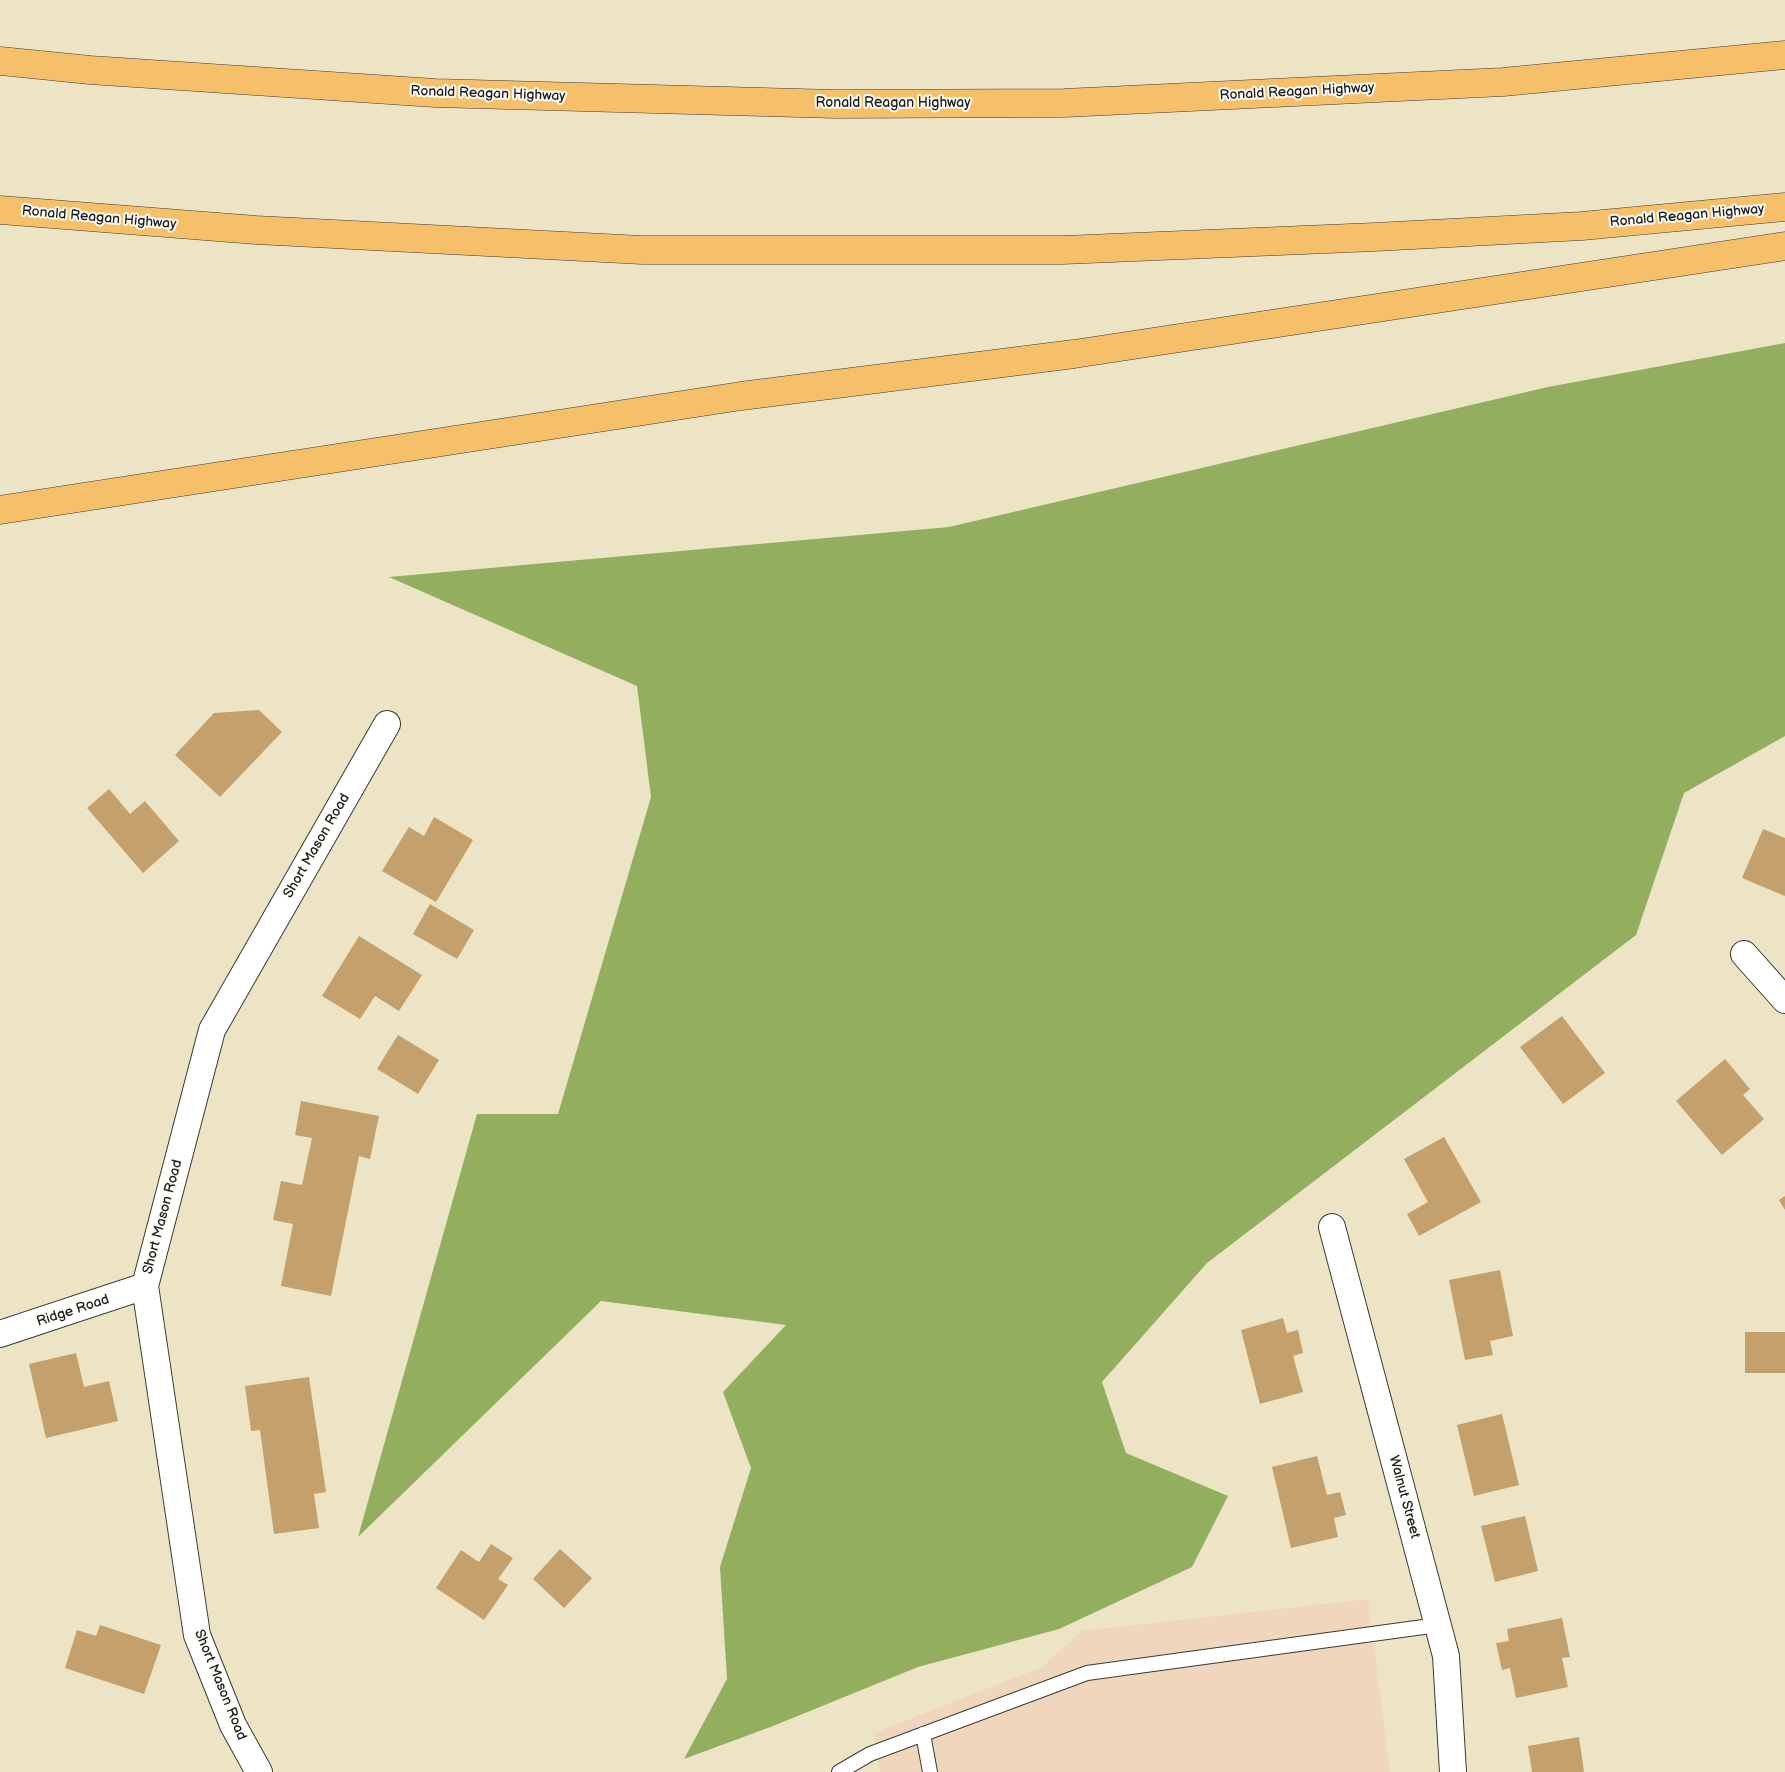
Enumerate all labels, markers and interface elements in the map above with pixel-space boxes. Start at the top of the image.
street label: Ronald Reagan Highway [1219,80,1375,104]
street label: Ronald Reagan Highway [410,83,566,105]
street label: Ronald Reagan Highway [815,95,971,111]
street label: Ronald Reagan Highway [1609,201,1765,231]
street label: Ronald Reagan Highway [21,203,177,233]
street label: Short Mason Road [280,791,354,901]
street label: Short Mason Road [140,1158,186,1276]
street label: Ridge Road [35,1291,111,1331]
street label: Walnut Street [1385,1454,1423,1540]
street label: Short Mason Road [190,1627,250,1743]

